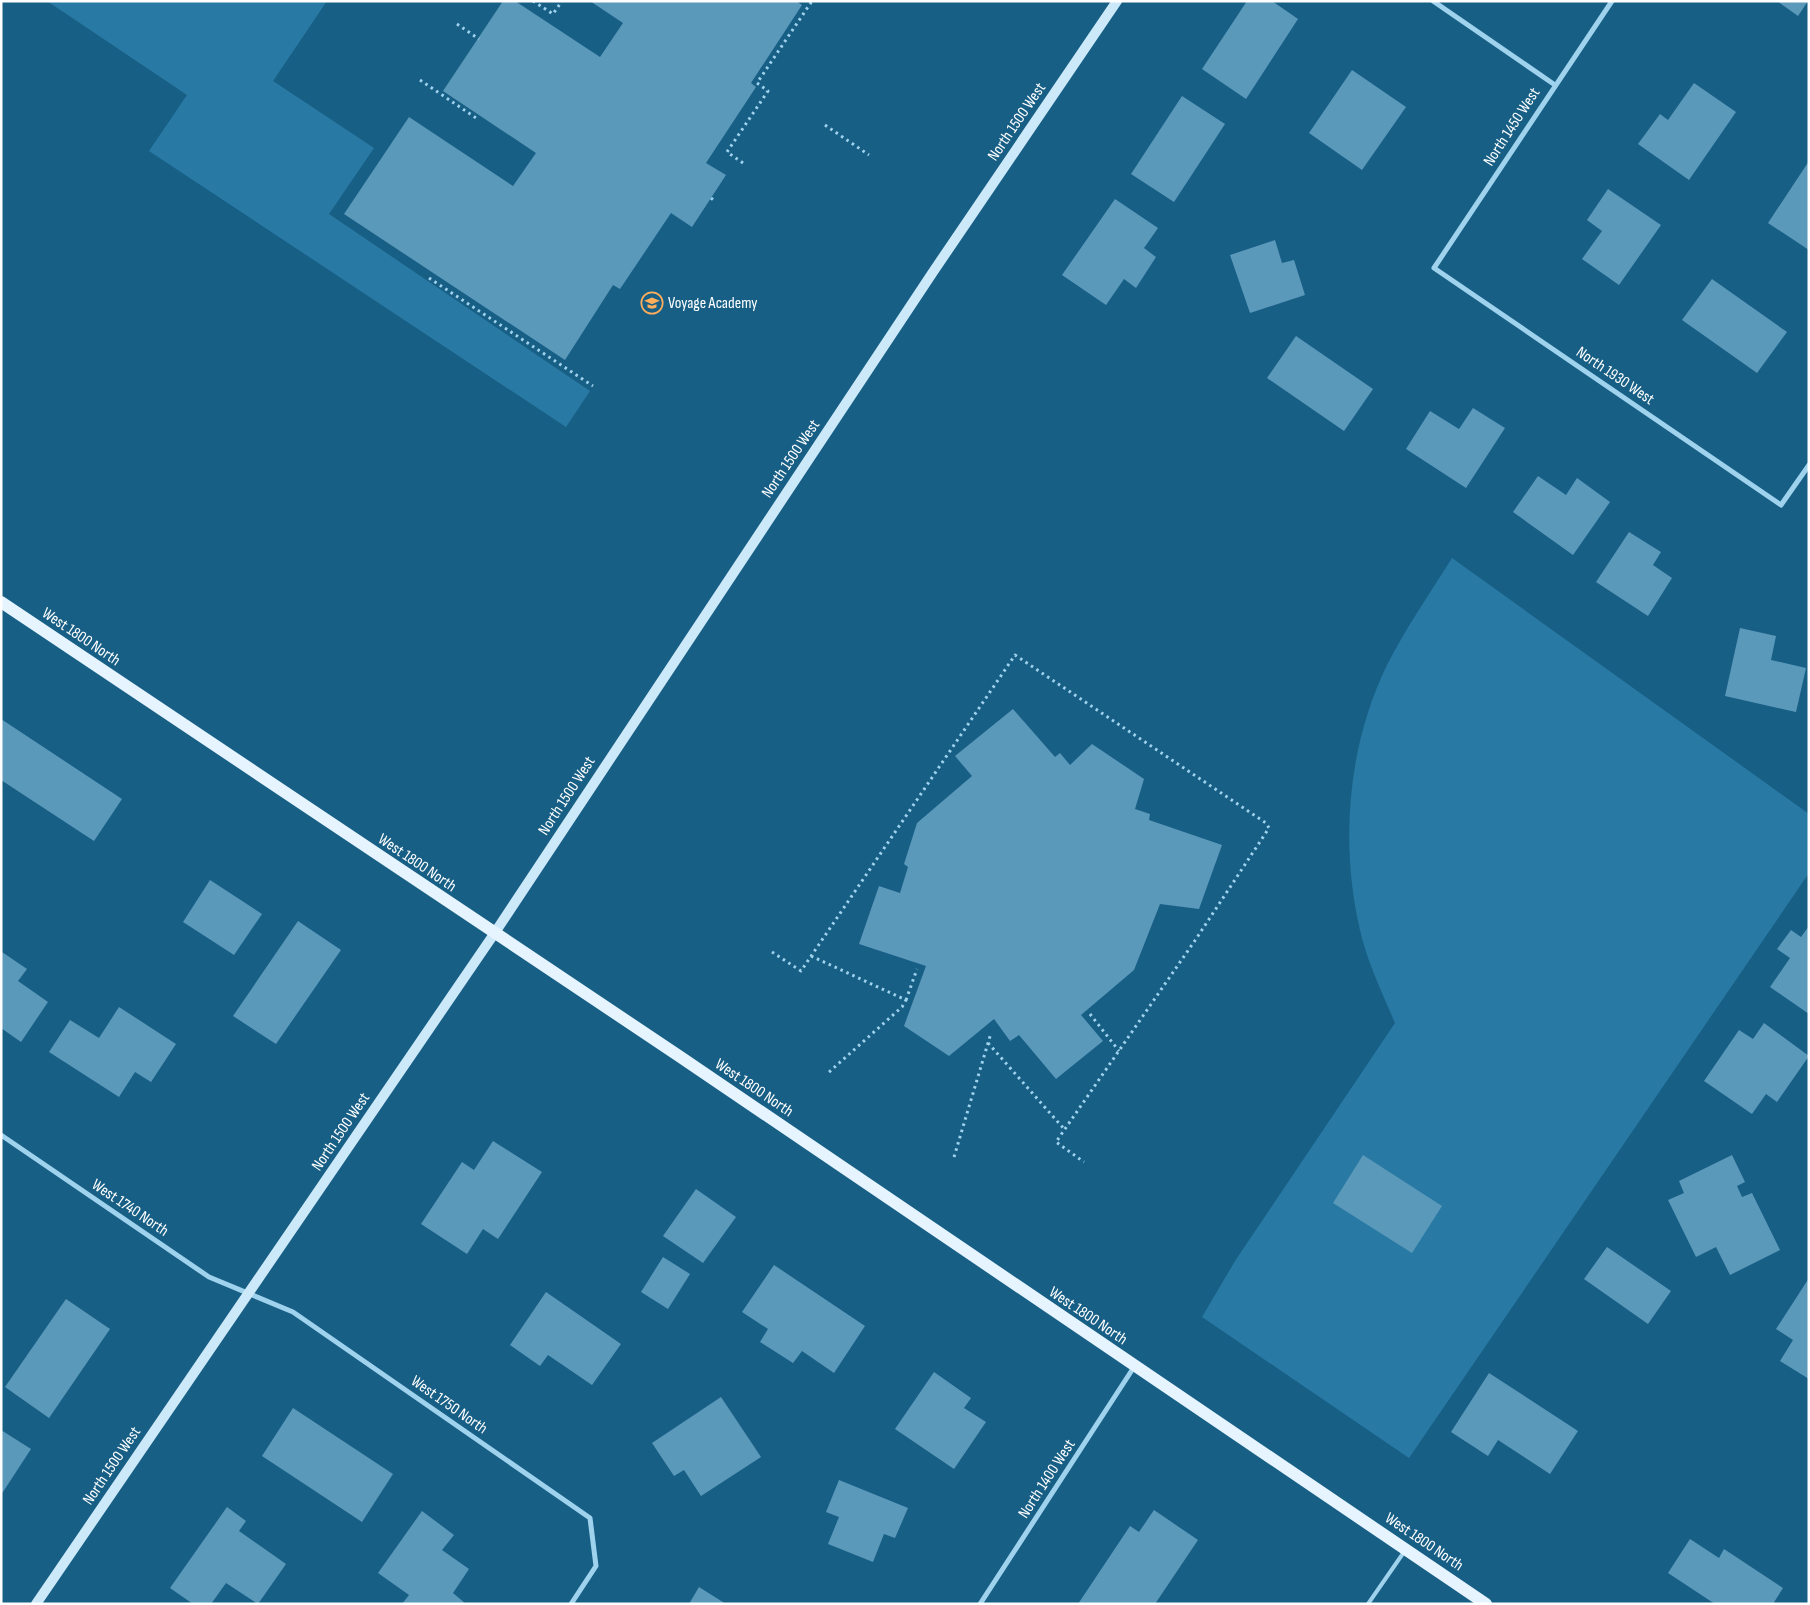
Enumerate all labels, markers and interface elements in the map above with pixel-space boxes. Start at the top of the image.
street label: North 1500 West [984,79,1050,165]
street label: North 1450 West [1480,84,1544,170]
school or university icon: Voyage Academy [640,291,664,315]
place label: Voyage Academy [668,294,758,313]
street label: North 1930 West [1572,343,1658,409]
street label: North 1500 West [758,416,824,502]
street label: West 1800 North [38,604,124,670]
street label: North 1500 West [535,753,600,839]
street label: West 1800 North [374,830,460,896]
street label: West 1800 North [711,1055,797,1121]
street label: North 1500 West [308,1089,374,1175]
street label: West 1740 North [88,1175,172,1241]
street label: West 1800 North [1045,1283,1131,1349]
street label: West 1750 North [407,1372,491,1438]
street label: North 1500 West [79,1423,145,1509]
street label: North 1400 West [1014,1436,1080,1522]
street label: West 1800 North [1381,1509,1467,1575]

